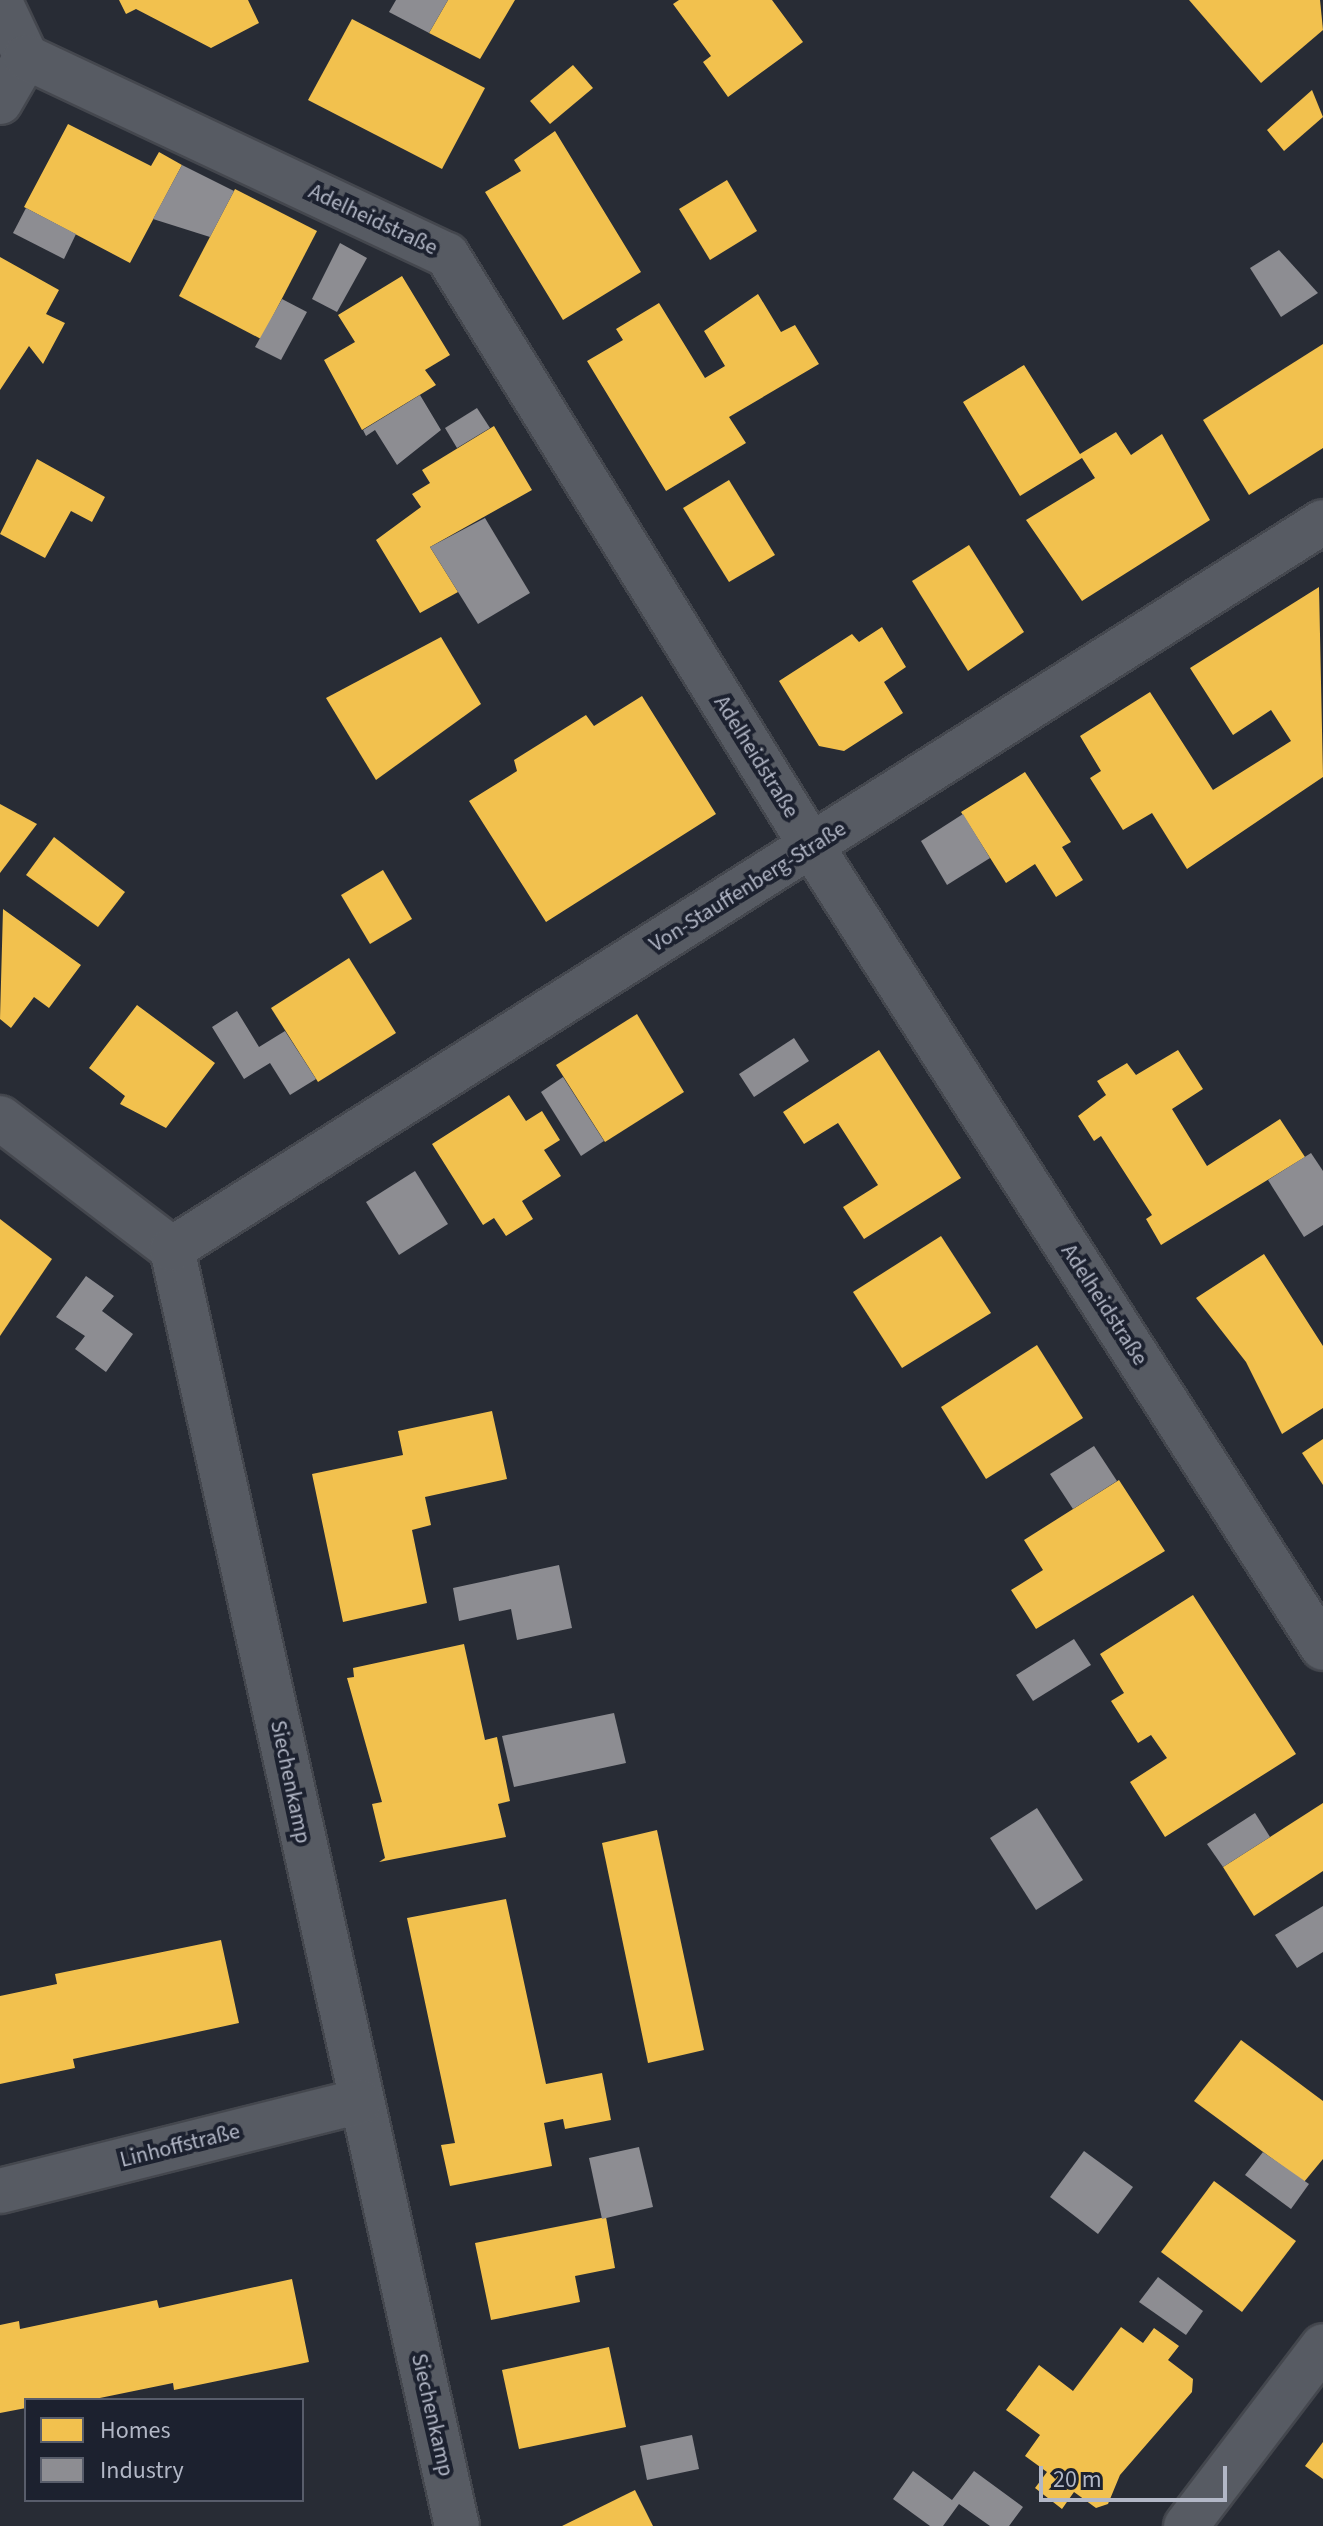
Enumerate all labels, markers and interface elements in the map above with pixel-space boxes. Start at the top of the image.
street label: Adelheidstraße [304,179,442,261]
street label: Adelheidstraße [708,691,804,823]
street label: Von-Stauffenberg-Straße [645,816,851,958]
street label: Adelheidstraße [1055,1239,1153,1371]
street label: Siechenkamp [264,1718,316,1846]
street label: Linhoffstraße [117,2118,243,2174]
street label: Siechenkamp [405,2351,459,2479]
legend [24,2398,304,2502]
text: Homes [100,2413,171,2448]
scale bar [1043,2450,1231,2500]
text: Industry [100,2453,184,2488]
text: 20 m [1053,2462,1102,2497]

